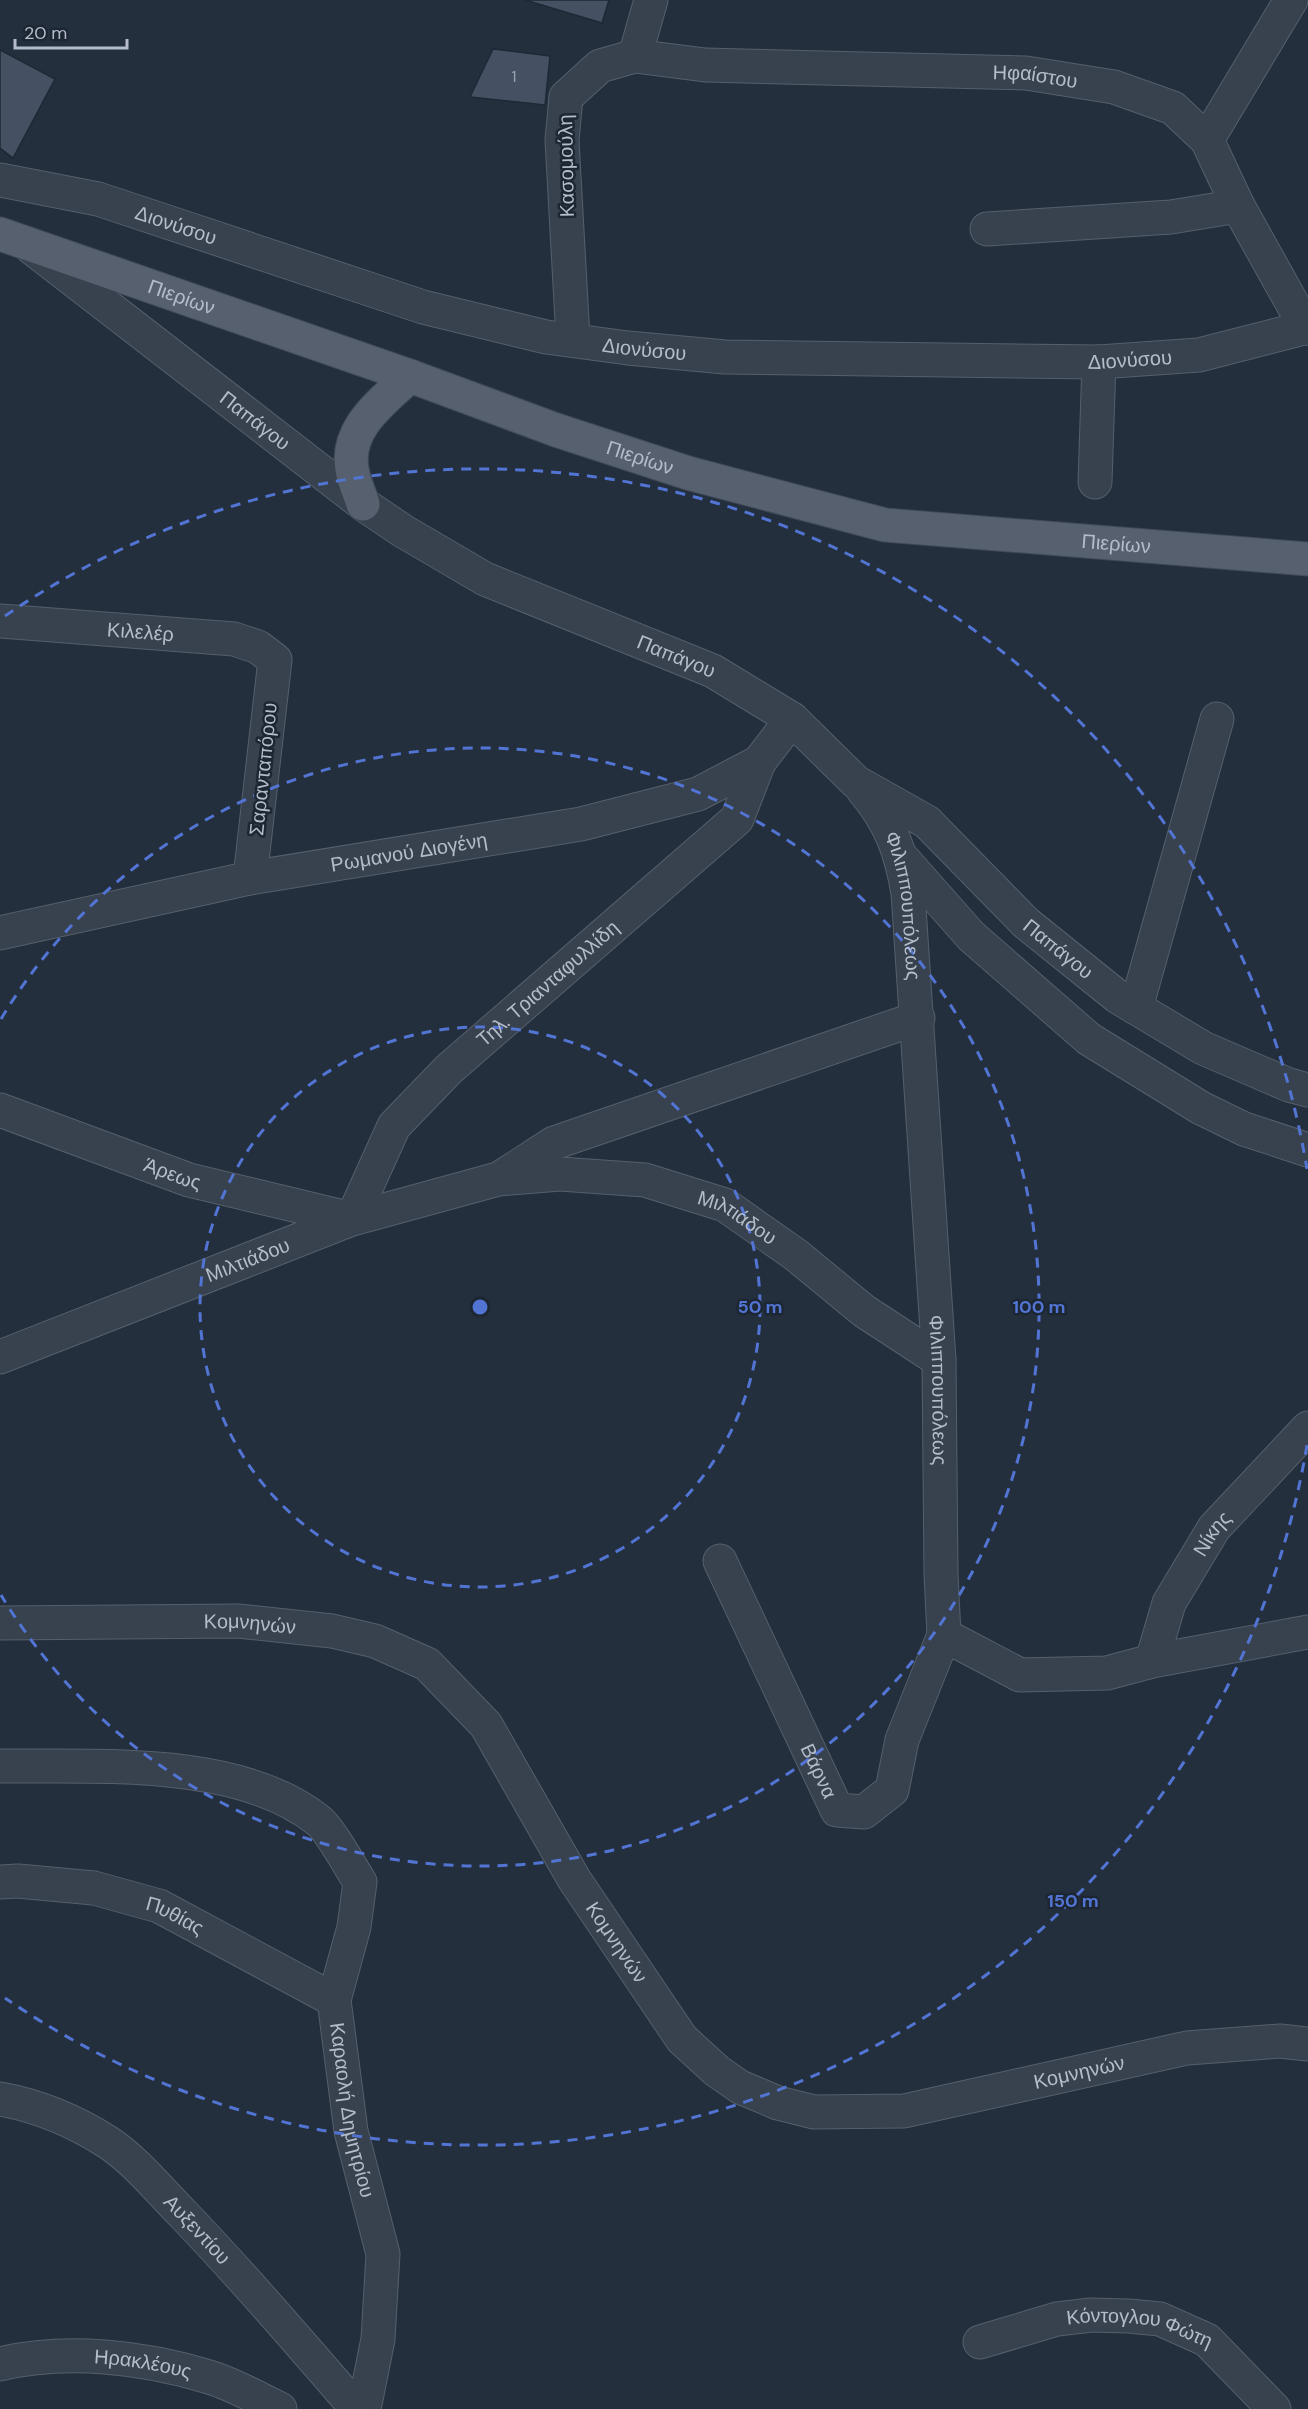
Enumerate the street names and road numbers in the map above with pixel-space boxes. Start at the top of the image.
street label: Ηφαίστου [992,59,1080,94]
street label: Κασομούλη [552,114,580,218]
street label: Διονύσου [132,199,220,251]
street label: Πιερίων [144,273,218,320]
street label: Διονύσου [601,332,687,366]
street label: Διονύσου [1088,344,1173,375]
street label: Παπάγου [214,385,296,456]
street label: Πιερίων [603,434,677,480]
street label: Πιερίων [1081,528,1152,559]
street label: Κιλελέρ [106,616,175,647]
street label: Παπάγου [633,629,719,684]
street label: Σαρανταπόρου [243,701,283,837]
street label: Ρωμανού Διογένη [329,826,489,878]
street label: Φιλιππουπόλεως [879,827,927,981]
street label: Παπάγου [1018,913,1098,985]
street label: Τηλ. Τριανταφυλλίδη [471,914,624,1052]
street label: Άρεως [140,1151,204,1196]
street label: Μιλτιάδου [695,1184,782,1250]
street label: Μιλτιάδου [202,1232,293,1288]
street label: Φιλιππουπόλεως [923,1314,953,1466]
street label: Νίκης [1187,1505,1237,1561]
street label: Κομνηνών [204,1608,297,1640]
street label: Βάρνα [795,1739,843,1803]
street label: Πυθίας [143,1890,209,1941]
street label: Κομνηνών [580,1897,653,1988]
street label: Καραολή Δημητρίου [324,2021,381,2200]
street label: Κομνηνών [1031,2049,1127,2095]
street label: Αυξεντίου [158,2189,236,2270]
street label: Κόντογλου Φώτη [1065,2302,1217,2354]
street label: Ηρακλέους [93,2343,195,2385]

